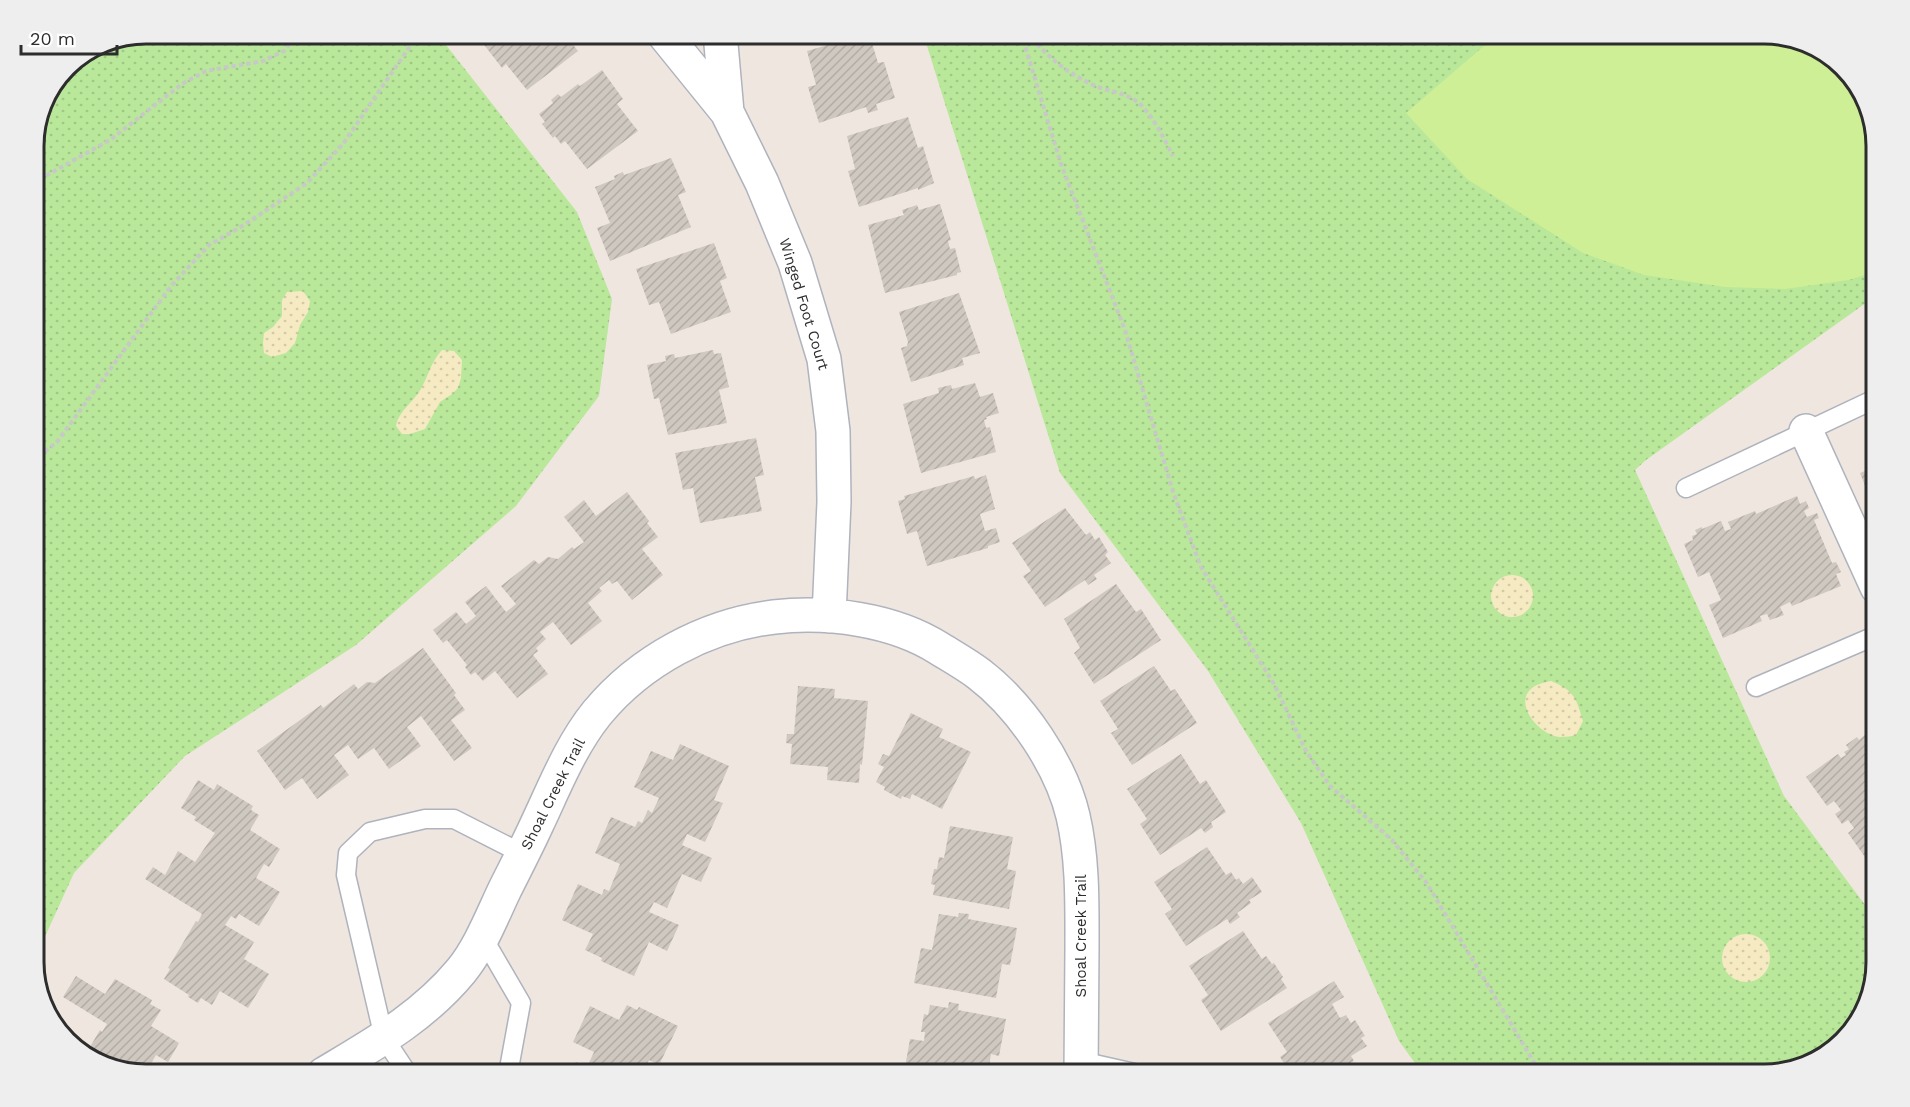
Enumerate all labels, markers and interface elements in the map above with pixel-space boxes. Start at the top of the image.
scale bar [21,18,117,56]
text: 20 m [30,28,75,49]
street label: Winged Foot Court [775,236,833,373]
street label: Shoal Creek Trail [517,735,589,853]
street label: Shoal Creek Trail [1072,874,1090,997]

